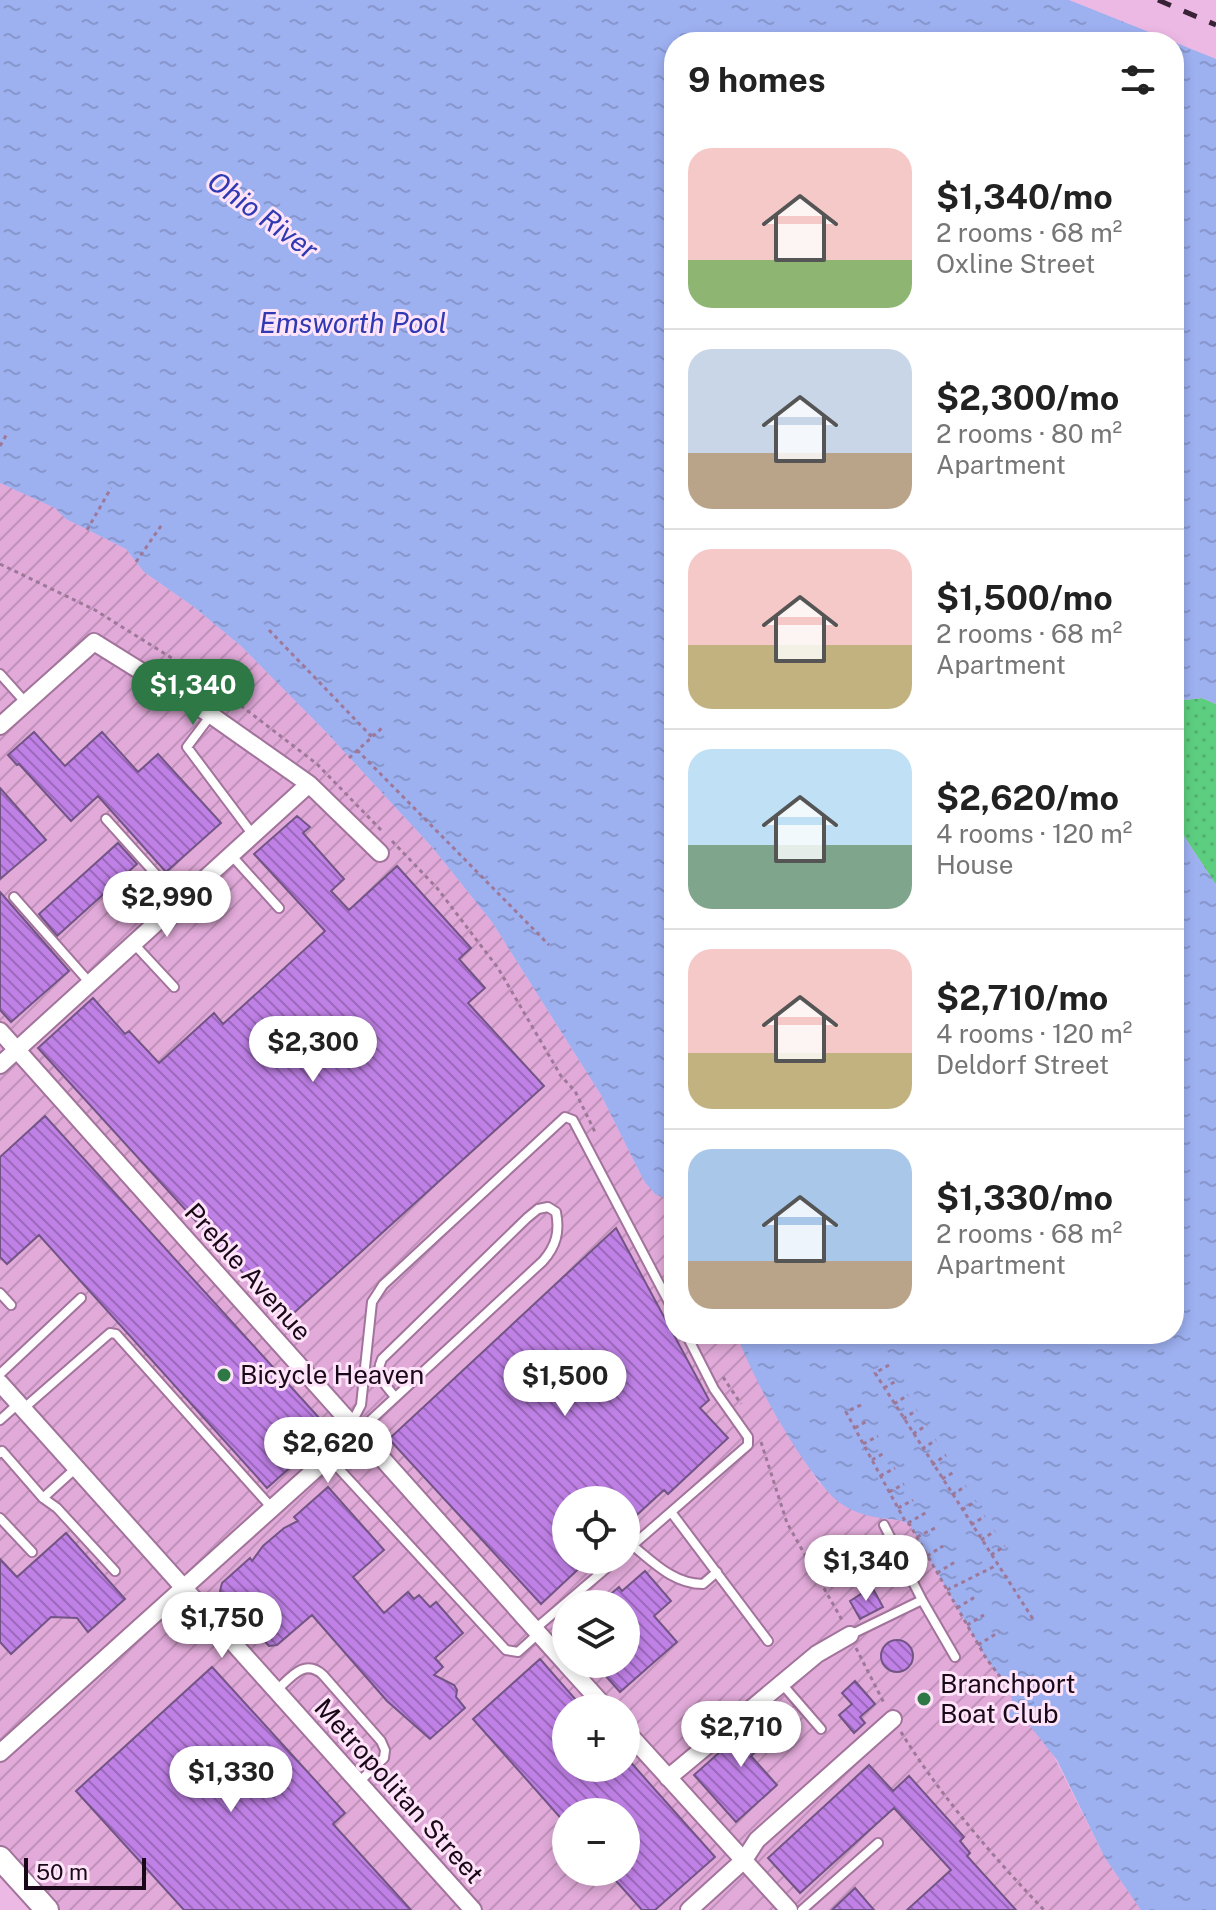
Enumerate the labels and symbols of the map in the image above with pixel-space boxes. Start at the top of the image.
water label: Ohio River [202,164,325,266]
water label: Emsworth Pool [259,306,447,339]
pin: $1,340 [128,659,258,727]
pin: $2,990 [102,871,232,939]
pin: $2,300 [248,1016,378,1084]
street label: Preble Avenue [179,1197,318,1347]
pin: $1,500 [500,1350,630,1418]
place label: Bicycle Heaven [240,1359,424,1390]
marker: Bicycle Heaven [215,1366,233,1384]
pin: $2,620 [263,1417,393,1485]
pin: $1,340 [801,1535,931,1603]
pin: $1,750 [157,1592,287,1660]
place label: Branchport Boat Club [940,1668,1076,1729]
marker: Branchport Boat Club [915,1690,933,1708]
street label: Metropolitan Street [308,1692,490,1889]
pin: $2,710 [676,1701,806,1769]
pin: $1,330 [166,1746,296,1814]
scale bar [24,1854,146,1890]

